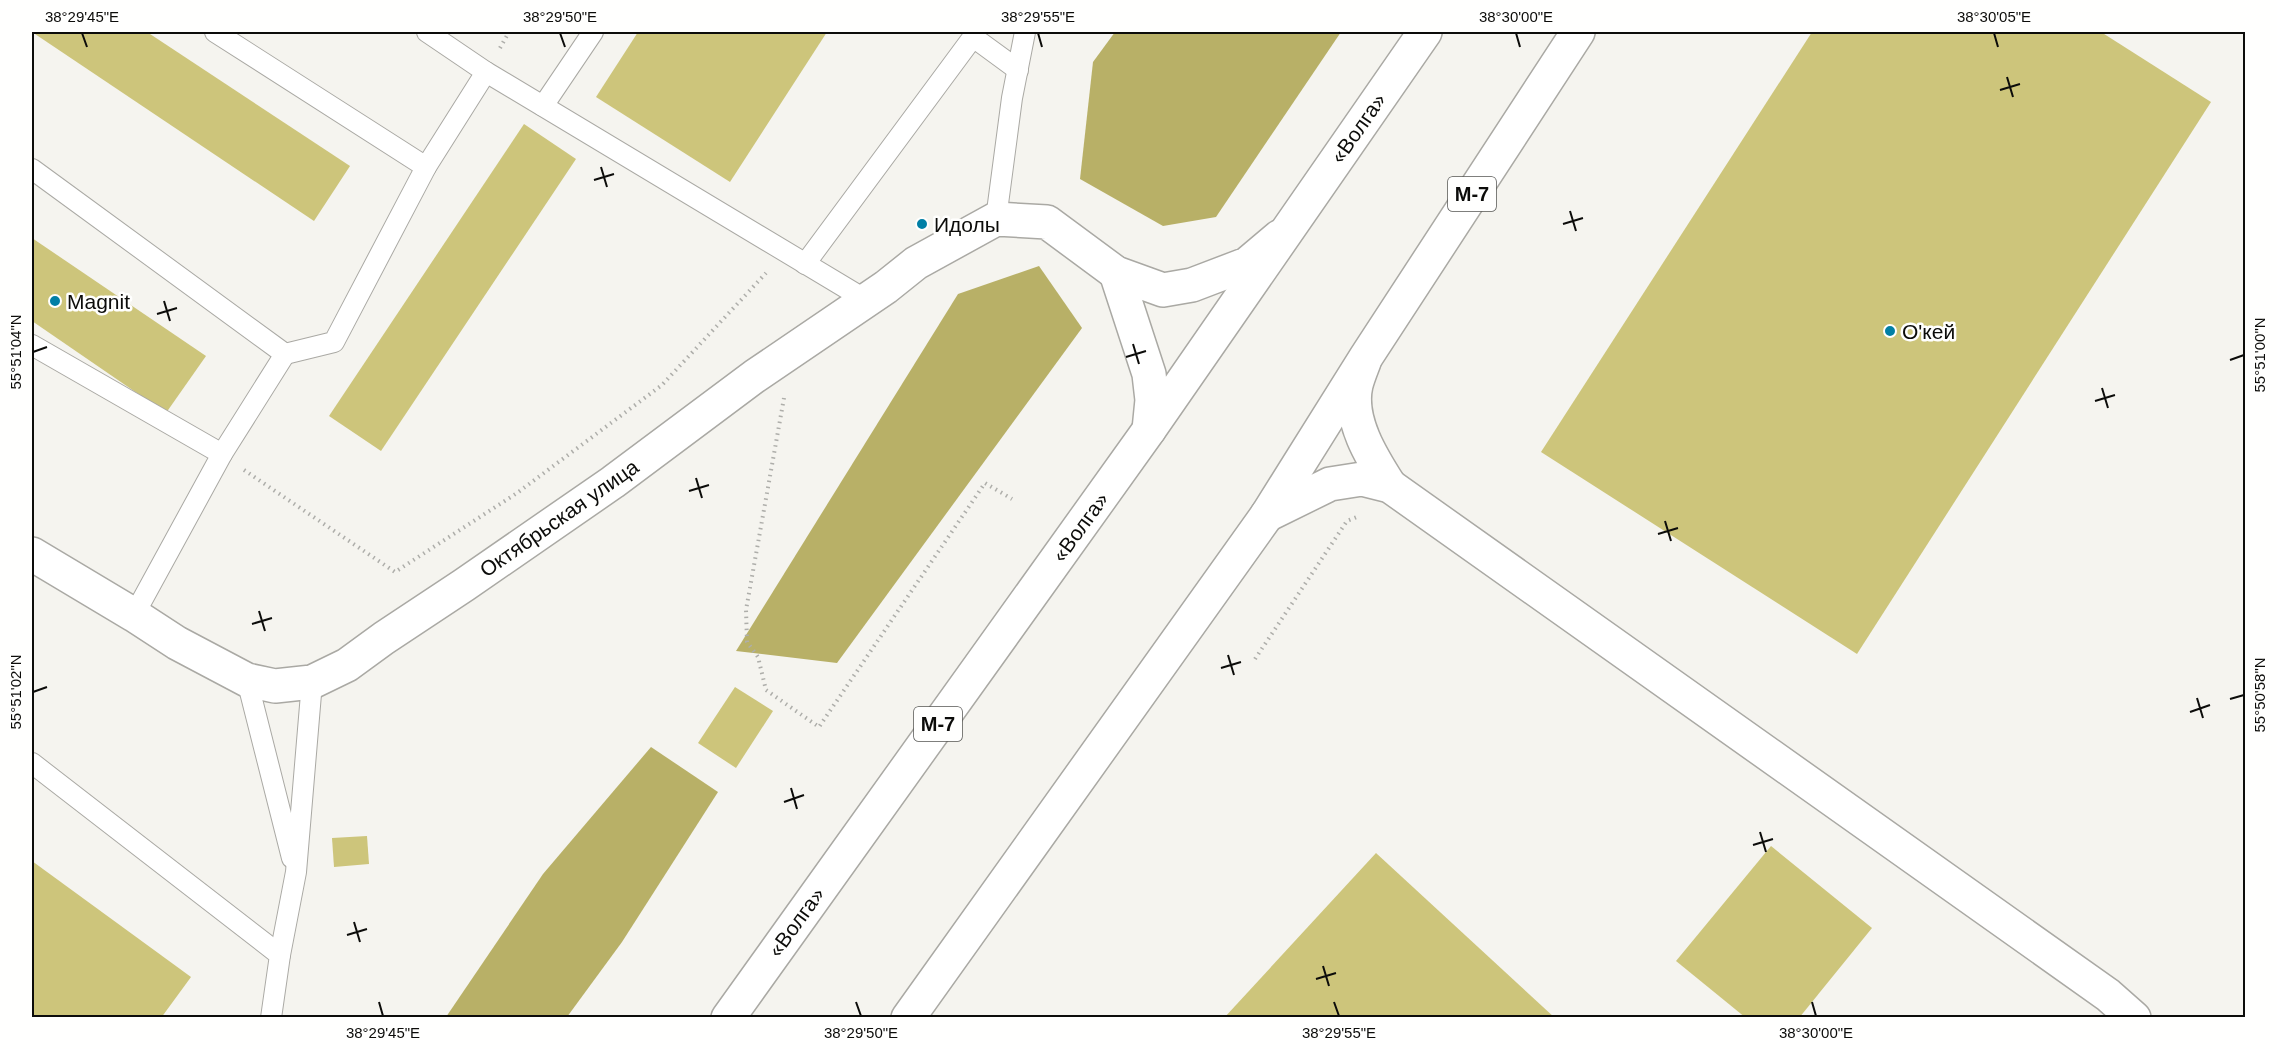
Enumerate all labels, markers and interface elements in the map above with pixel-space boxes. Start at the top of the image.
text: 38°29'45"E [45,8,119,25]
text: 38°29'50"E [523,8,597,25]
text: 38°29'55"E [1001,8,1075,25]
text: 38°30'00"E [1479,8,1553,25]
text: 38°30'05"E [1957,8,2031,25]
street label: «Волга» [1326,89,1390,167]
road number: М-7 [1448,177,1496,211]
place label: Идолы [934,213,1000,236]
marker: Идолы [915,217,929,231]
place label: Magnit [67,290,130,313]
marker: Magnit [48,294,62,308]
text: 55°51'04"N [7,314,24,390]
text: 55°51'00"N [2251,317,2268,393]
place label: О'кей [1902,320,1955,343]
marker: О'кей [1883,324,1897,338]
street label: Октябрьская улица [475,454,643,581]
street label: «Волга» [1047,488,1113,566]
text: 55°51'02"N [7,654,24,730]
text: 55°50'58"N [2251,657,2268,733]
road number: М-7 [914,707,962,741]
street label: «Волга» [763,883,829,961]
text: 38°29'45"E [346,1024,420,1041]
text: 38°29'50"E [824,1024,898,1041]
text: 38°29'55"E [1302,1024,1376,1041]
text: 38°30'00"E [1779,1024,1853,1041]

